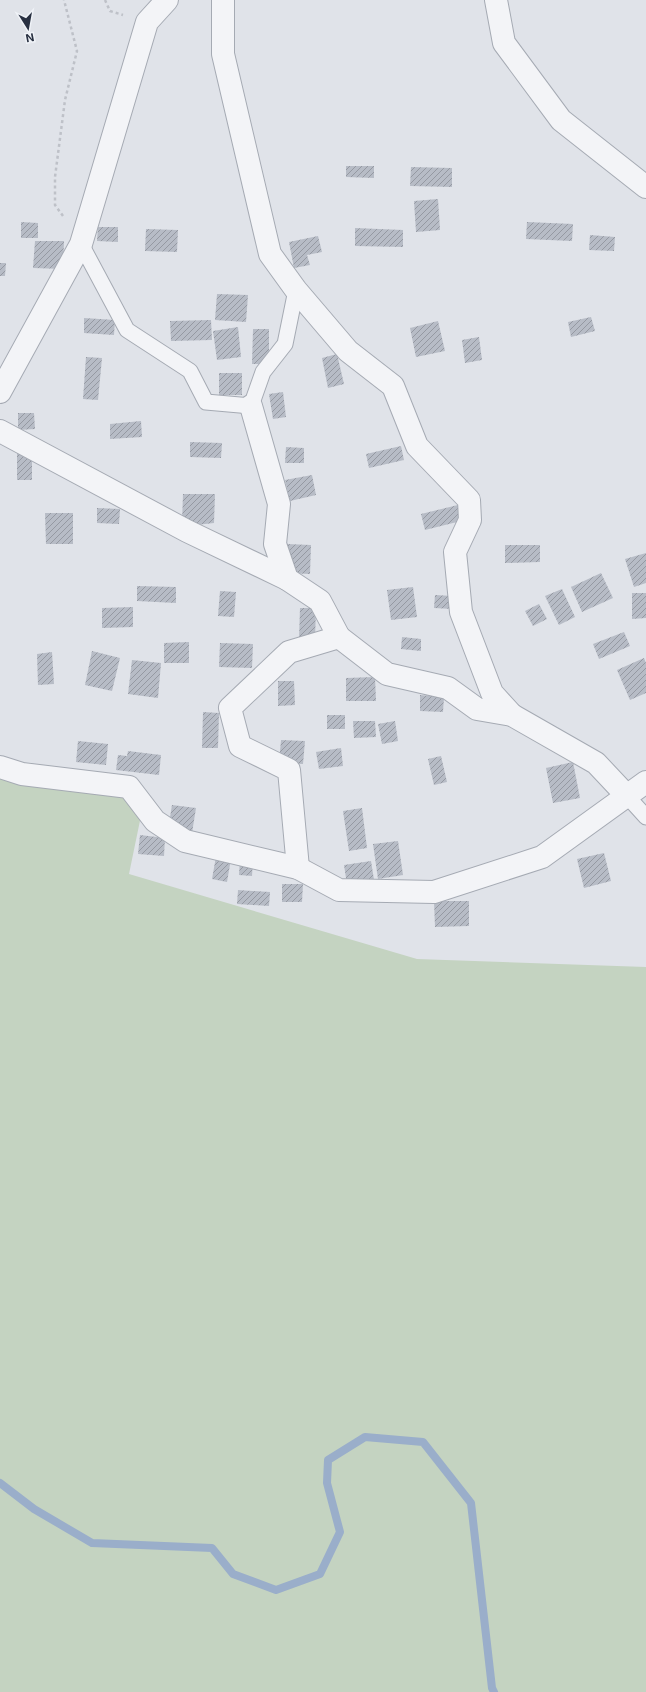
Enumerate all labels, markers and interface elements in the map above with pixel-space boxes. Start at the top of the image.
north arrow [8,8,48,48]
text: N [24,30,35,45]

